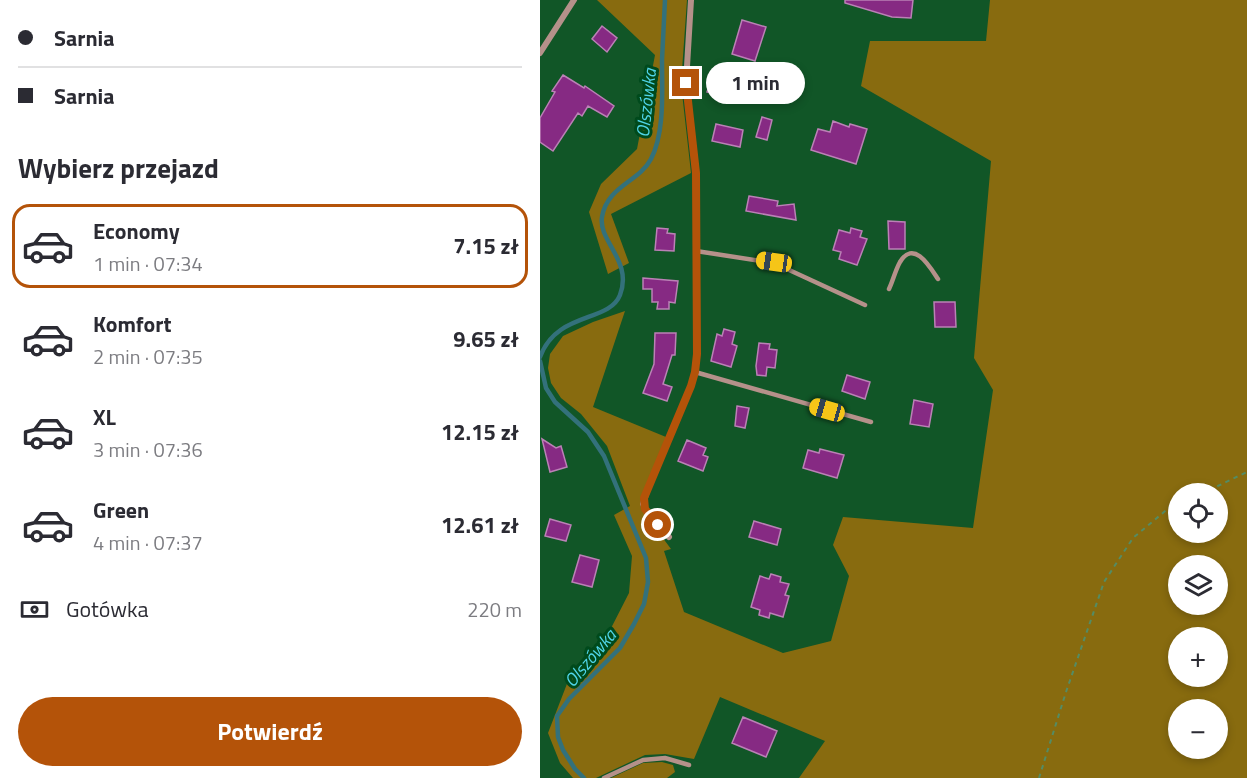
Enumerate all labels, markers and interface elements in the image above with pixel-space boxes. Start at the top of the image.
text: Sarnia [54,21,114,55]
callout: 1 min [707,62,806,104]
water label: Olszówka [629,66,663,139]
text: 1 min [731,67,780,98]
route end [672,69,699,96]
text: Sarnia [54,79,114,113]
text: Wybierz przejazd [18,147,219,188]
text: Economy [93,214,180,248]
icon: car [21,219,75,273]
text: 7.15 zł [453,229,519,263]
text: 1 min · 07:34 [93,248,203,279]
car [755,251,793,273]
text: Komfort [93,307,172,341]
icon: car [21,312,75,366]
text: 9.65 zł [453,322,519,356]
text: 2 min · 07:35 [93,341,203,372]
car [807,396,847,424]
text: XL [93,400,116,434]
icon: car [21,405,75,459]
text: 12.15 zł [441,415,519,449]
text: 3 min · 07:36 [93,434,203,465]
map controls [1168,483,1228,759]
button: locate [1168,483,1228,543]
text: Green [93,493,149,527]
icon: car [21,498,75,552]
text: 12.61 zł [441,508,519,542]
route start [644,511,671,538]
text: 4 min · 07:37 [93,527,203,558]
button: layers [1168,555,1228,615]
text: Gotówka [66,592,149,626]
icon: cash [18,593,51,626]
text: 220 m [467,594,522,625]
water label: Olszówka [557,622,623,693]
button: + [1168,627,1228,687]
button: Potwierdź [18,697,522,766]
button: − [1168,699,1228,759]

